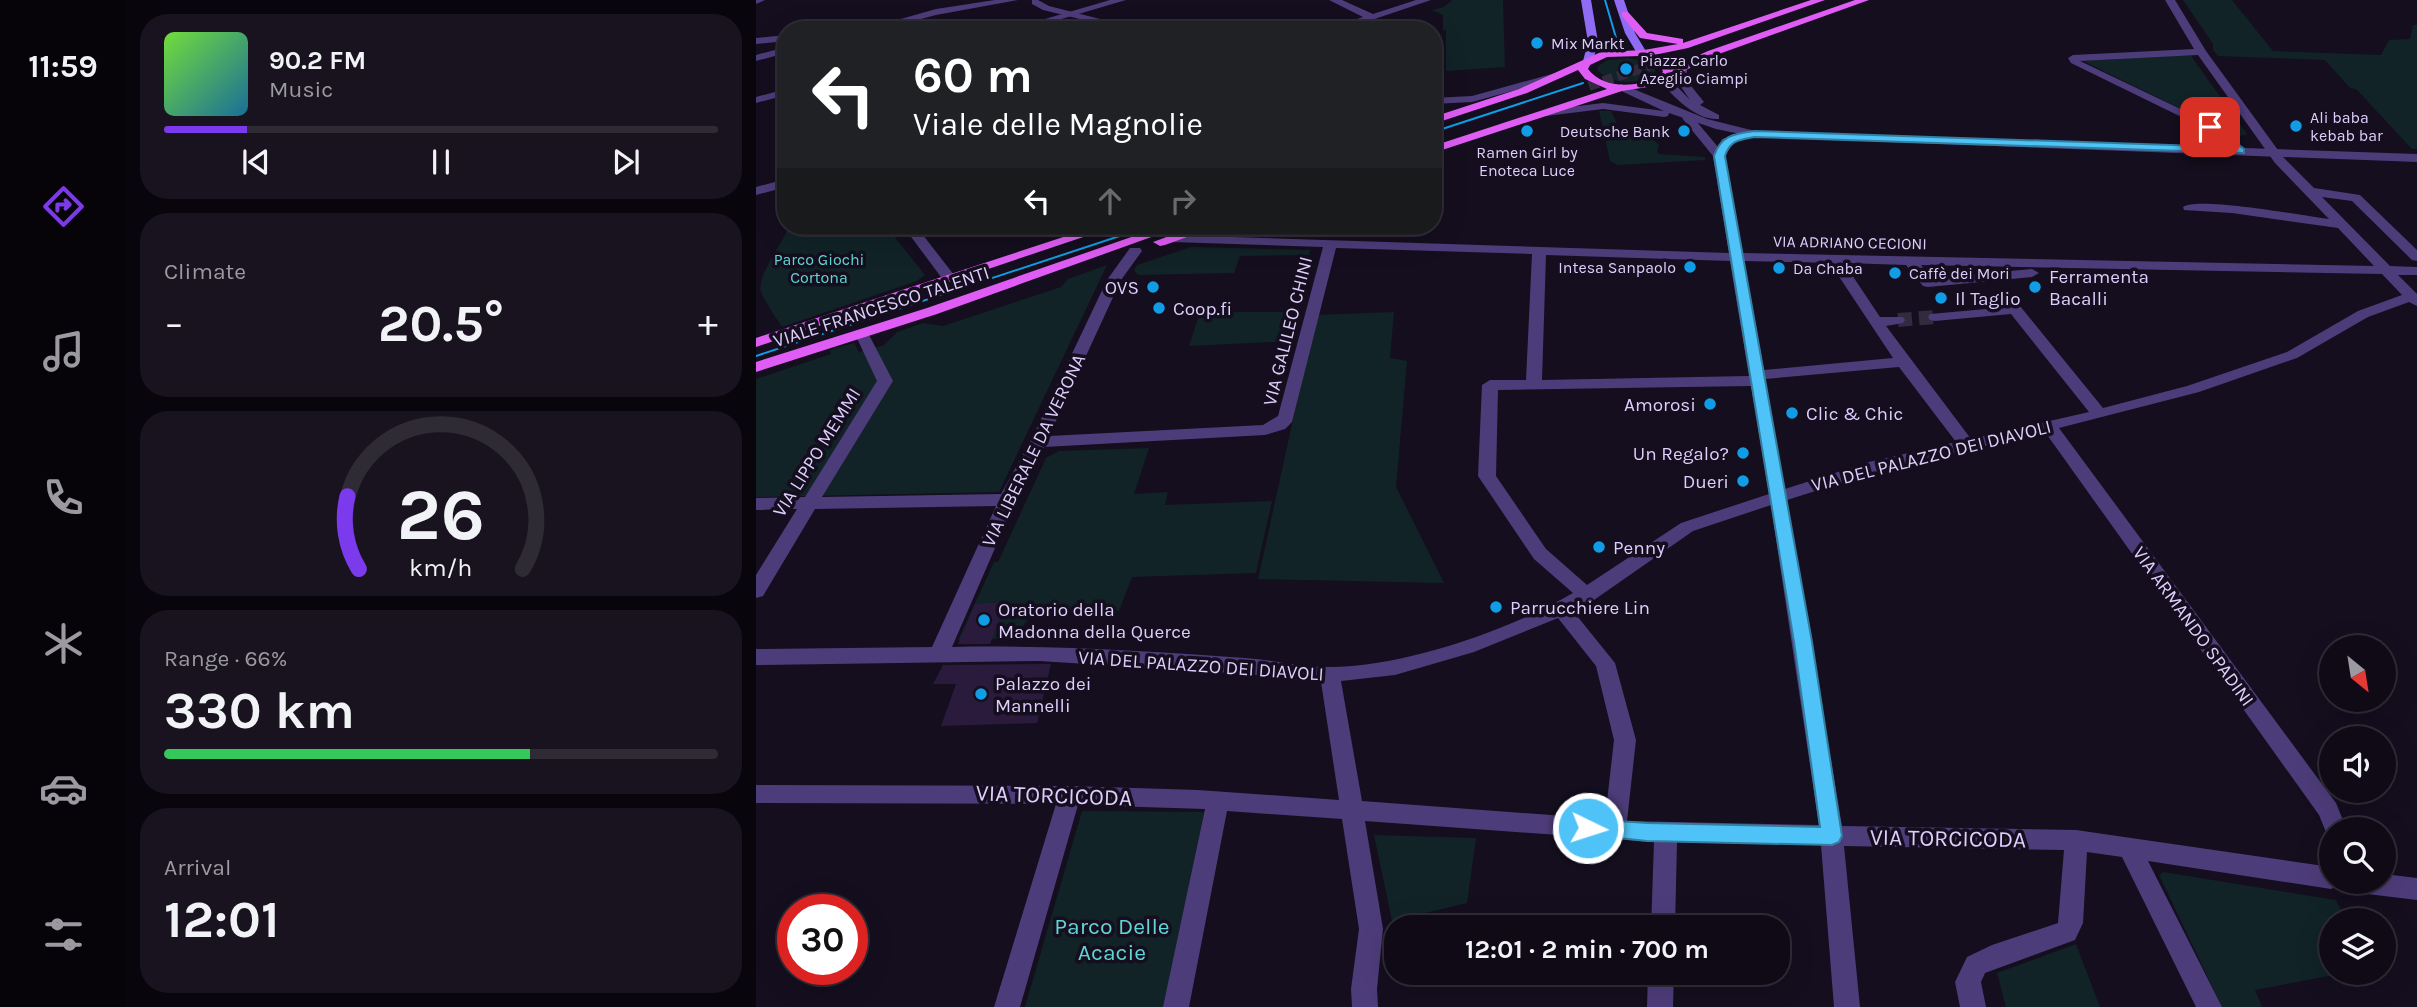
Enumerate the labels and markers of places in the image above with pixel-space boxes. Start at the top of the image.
place label: Mix Markt [1551,34,1624,53]
marker: Mix Markt [1529,35,1545,51]
place label: Piazza Carlo Azeglio Ciampi [1640,51,1748,88]
marker: Piazza Carlo Azeglio Ciampi [1618,61,1634,77]
pin [2180,97,2240,157]
place label: Ali baba kebab bar [2310,108,2383,145]
marker: Ali baba kebab bar [2288,118,2304,134]
place label: Deutsche Bank [1560,122,1670,141]
marker: Ramen Girl by Enoteca Luce [1519,123,1535,139]
marker: Deutsche Bank [1676,123,1692,139]
place label: Ramen Girl by Enoteca Luce [1476,143,1578,180]
place label: Intesa Sanpaolo [1558,258,1676,277]
marker: Intesa Sanpaolo [1682,259,1698,275]
place label: Da Chaba [1793,259,1863,278]
marker: Da Chaba [1771,260,1787,276]
place label: Caffè dei Mori [1909,264,2010,283]
marker: Caffè dei Mori [1887,265,1903,281]
place label: Ferramenta Bacalli [2049,266,2149,310]
place label: OVS [1105,277,1139,299]
marker: OVS [1145,279,1161,295]
marker: Ferramenta Bacalli [2027,279,2043,295]
place label: Il Taglio [1955,288,2021,310]
marker: Il Taglio [1933,290,1949,306]
place label: Coop.fi [1173,298,1232,320]
marker: Coop.fi [1151,300,1167,316]
place label: Amorosi [1624,394,1696,416]
marker: Amorosi [1702,396,1718,412]
place label: Clic & Chic [1806,403,1903,425]
marker: Clic & Chic [1784,405,1800,421]
place label: Un Regalo? [1633,443,1729,465]
marker: Un Regalo? [1735,445,1751,461]
place label: Dueri [1683,471,1729,493]
marker: Dueri [1735,473,1751,489]
place label: Penny [1613,537,1665,559]
marker: Penny [1591,539,1607,555]
place label: Parrucchiere Lin [1510,597,1650,619]
place label: Oratorio della Madonna della Querce [998,599,1191,643]
marker: Parrucchiere Lin [1488,599,1504,615]
marker: Oratorio della Madonna della Querce [976,612,992,628]
place label: Palazzo dei Mannelli [995,673,1091,717]
marker: Palazzo dei Mannelli [973,686,989,702]

